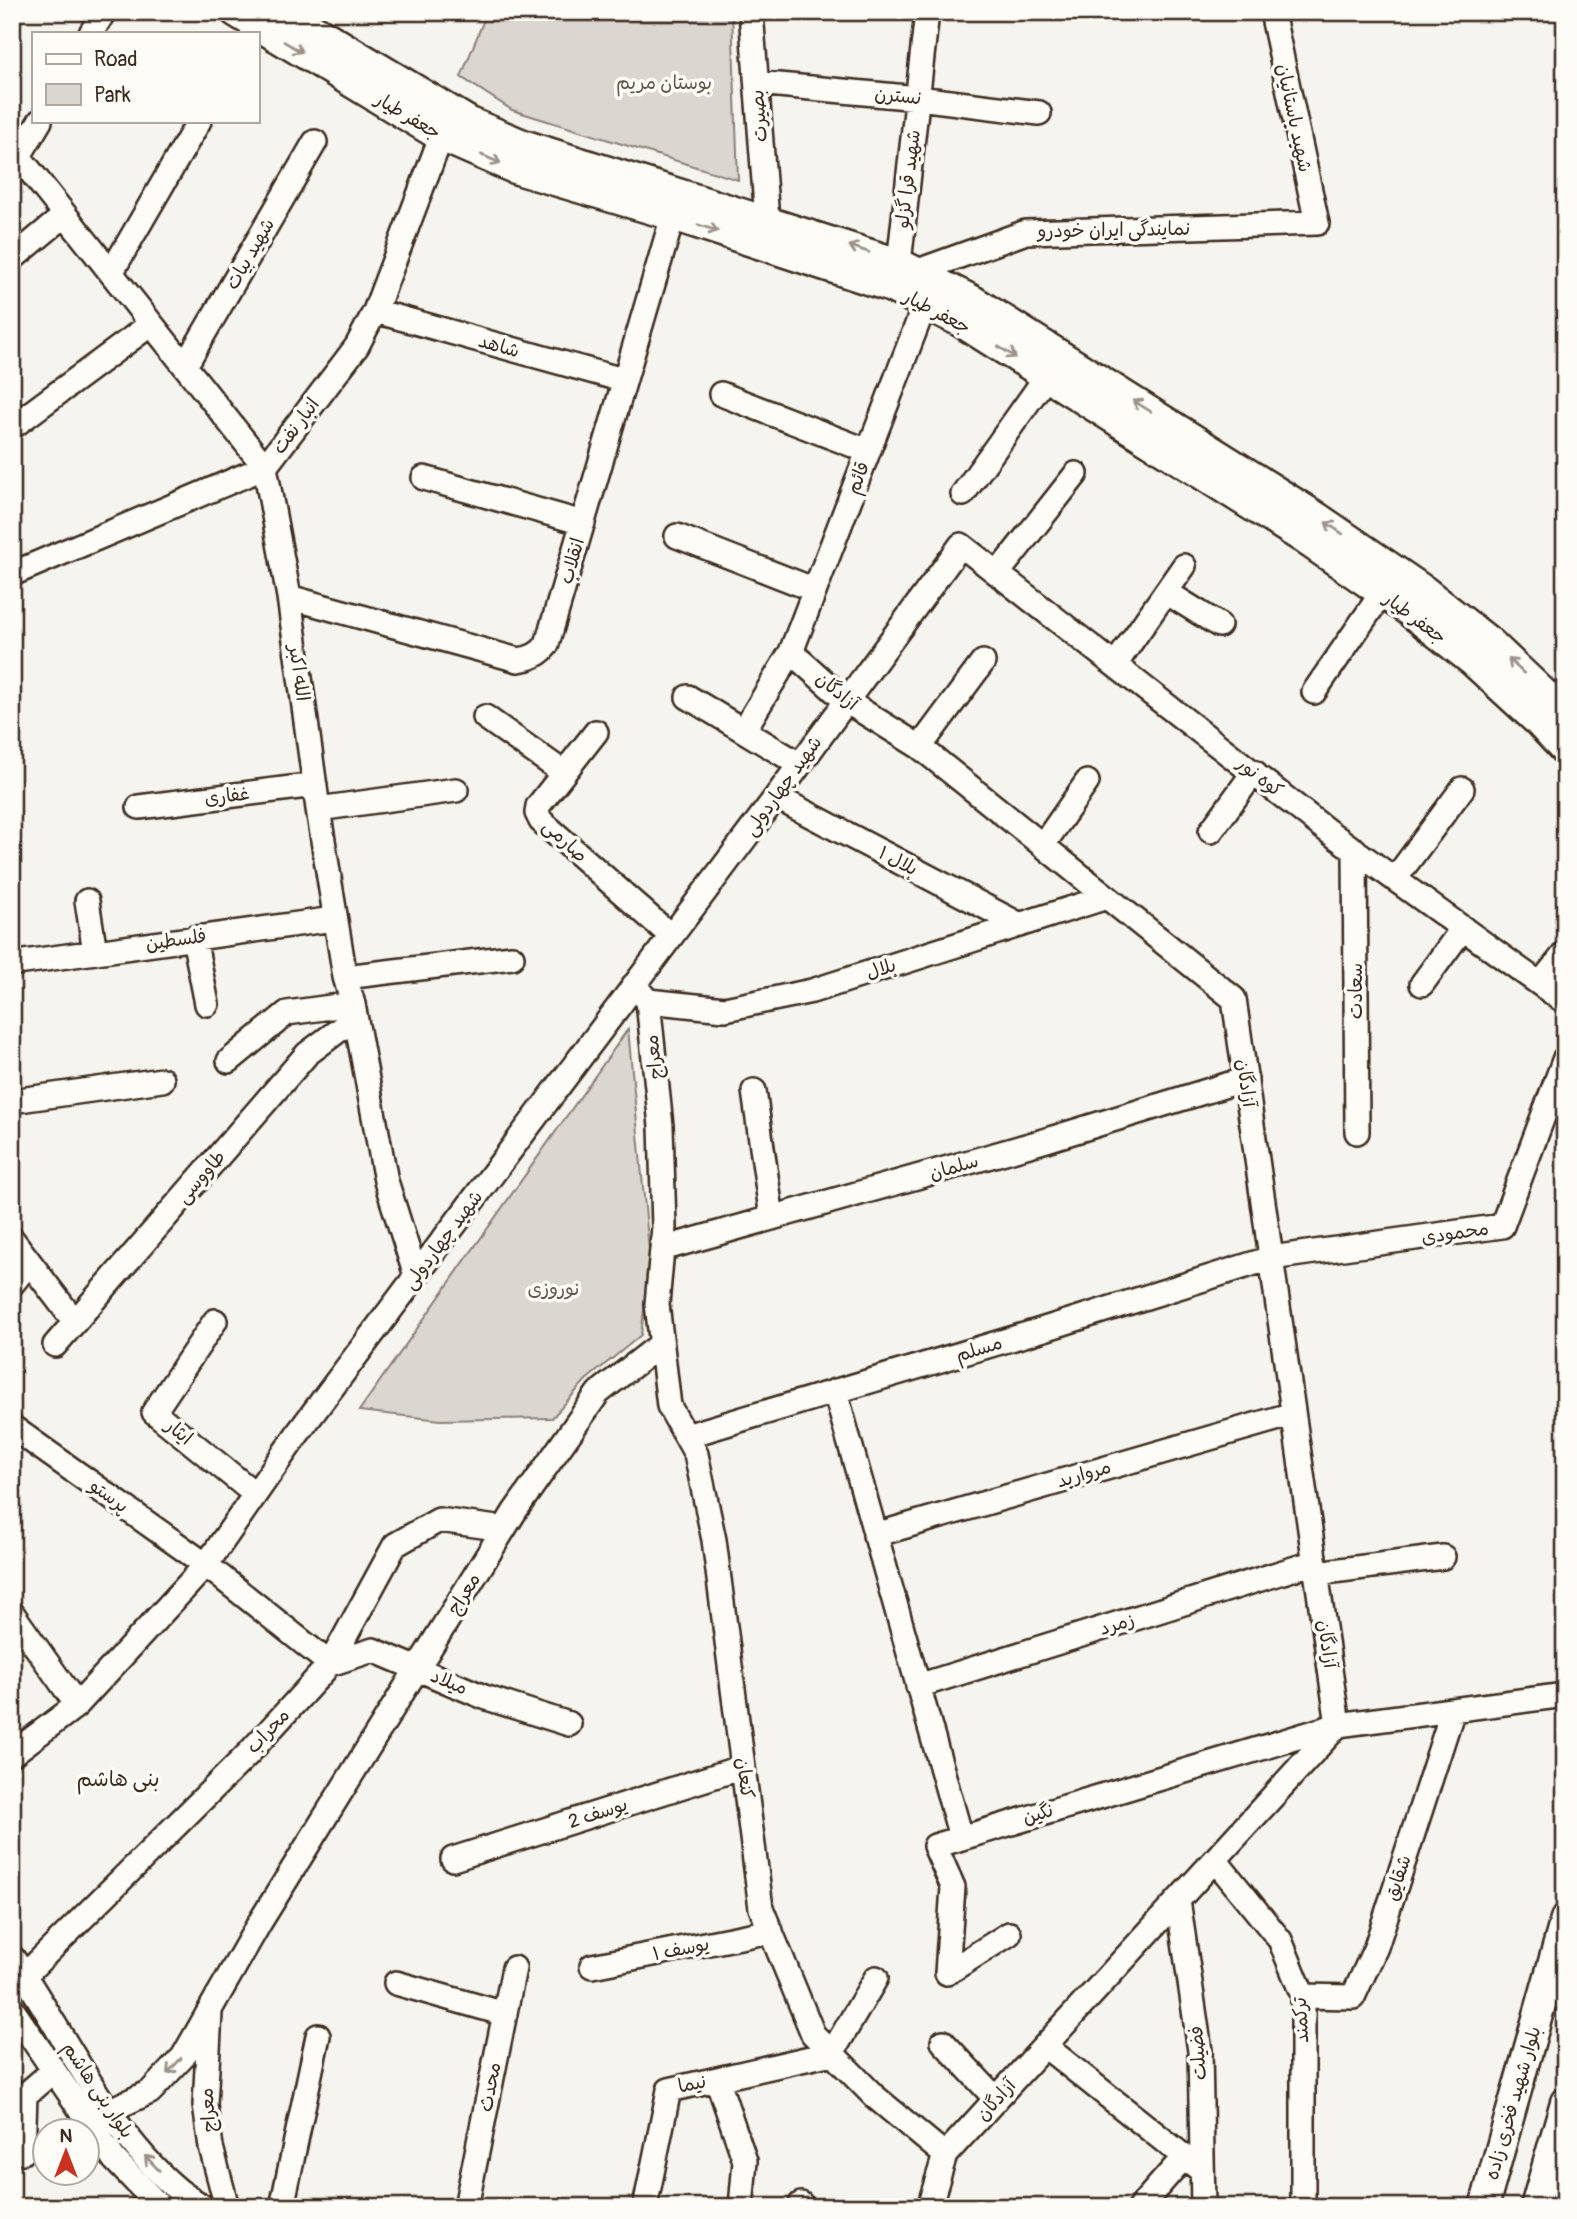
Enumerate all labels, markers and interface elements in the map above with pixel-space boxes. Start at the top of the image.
legend [32,32,259,122]
one-way arrow [283,40,303,54]
text: Road [94,46,138,73]
street label: شهید باستانیان [1271,62,1317,174]
park label: بوستان مریم [616,71,712,97]
text: Park [94,82,131,109]
street label: نسترن [873,82,923,110]
street label: جعفر طیار [369,86,445,145]
street label: بصیرت [745,89,773,143]
street label: شهید قرا گزلو [890,128,926,231]
one-way arrow [480,153,501,166]
street label: شهید بیات [220,214,280,294]
street label: نمایندگی ایران خودرو [1036,217,1190,243]
one-way arrow [696,222,718,235]
one-way arrow [848,242,870,254]
street label: جعفر طیار [898,283,975,340]
street label: شاهد [476,329,522,363]
one-way arrow [996,345,1016,359]
street label: انبار نفت [267,393,325,459]
one-way arrow [1133,399,1153,413]
street label: قائم [841,458,877,498]
one-way arrow [1325,521,1345,535]
street label: انقلاب [554,535,590,587]
street label: جعفر طیار [1377,585,1451,649]
street label: الله اکبر [283,641,315,703]
one-way arrow [1507,657,1524,674]
street label: آزادگان [811,666,864,716]
street label: شهید چهاردولی [739,731,827,841]
street label: کوه نور [1231,751,1288,803]
street label: غفاری [203,781,251,811]
street label: صارمی [537,814,593,868]
street label: بلال ۱ [874,841,922,881]
street label: فلسطین [144,924,208,956]
street label: بلال [863,953,899,985]
street label: سعادت [1344,963,1368,1019]
street label: معراج [640,1034,668,1080]
street label: آزادگان [1231,1057,1261,1110]
street label: طاووسی [171,1145,231,1209]
street label: سلمان [927,1149,981,1185]
street label: شهید چهاردولی [398,1186,488,1294]
street label: محمودی [1420,1216,1490,1250]
park label: نوروزی [528,1277,580,1301]
street label: مسلم [953,1331,1006,1369]
street label: ایثار [159,1413,198,1450]
street label: مروارید [1054,1455,1114,1493]
street label: پرستو [84,1473,133,1518]
street label: معراج [442,1569,486,1619]
street label: زمرد [1097,1607,1137,1641]
street label: آزادگان [1312,1618,1342,1671]
street label: میلاد [427,1664,471,1700]
street label: محراب [241,1703,295,1759]
street label: کنعان [731,1756,759,1800]
district label: بنی هاشم [76,1766,160,1795]
street label: یوسف 2 [565,1792,631,1834]
street label: نگین [1020,1798,1056,1830]
street label: شقایق [1379,1852,1417,1904]
street label: یوسف ۱ [651,1932,711,1966]
street label: ترکمند [1288,1996,1314,2044]
street label: بلوار شهید فخری زاده [1480,2023,1546,2183]
street label: فضیلت [1184,2025,1212,2081]
street label: بلوار بنی هاشم [55,2037,139,2144]
one-way arrow [165,2058,182,2075]
street label: محدث [473,2060,507,2114]
street label: نیما [676,2069,708,2099]
street label: آزادگان [971,2073,1022,2126]
street label: معراج [194,2087,222,2133]
north arrow [32,2118,102,2188]
text: N [60,2124,73,2148]
one-way arrow [143,2155,160,2172]

